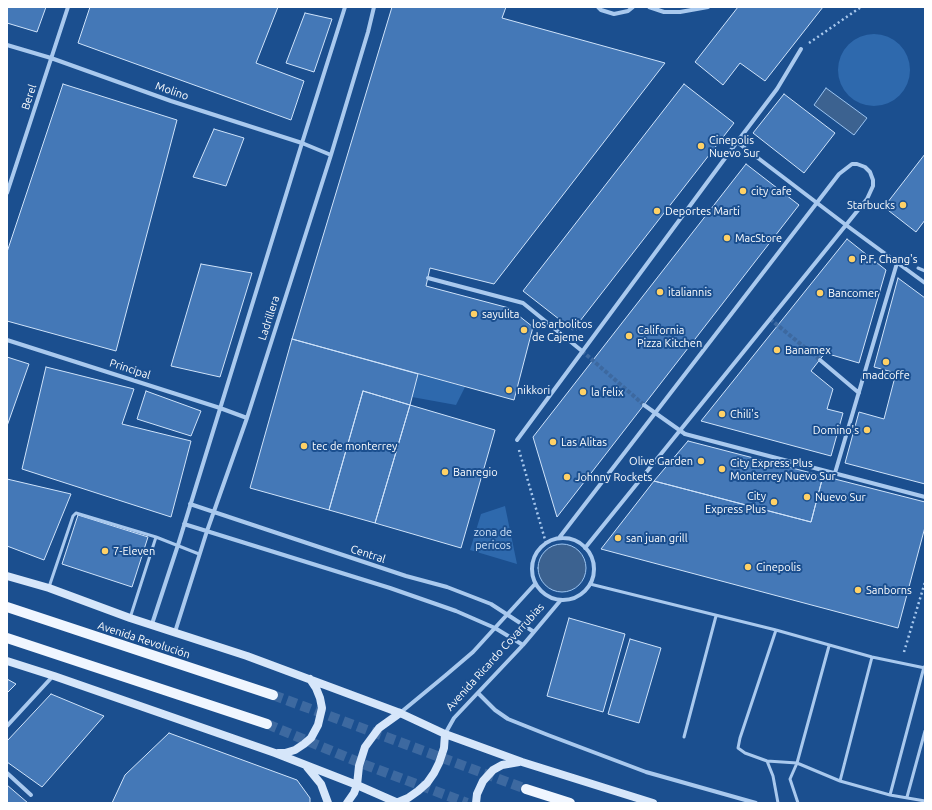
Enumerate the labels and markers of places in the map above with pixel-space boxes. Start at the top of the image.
place label: Cinepolis Nuevo Sur [709,133,760,159]
marker: Cinepolis Nuevo Sur [696,141,706,151]
place label: city cafe [751,184,792,198]
marker: city cafe [738,186,748,196]
place label: Starbucks [847,198,895,212]
marker: Starbucks [898,200,908,210]
place label: Deportes Marti [665,204,740,218]
marker: Deportes Marti [652,206,662,216]
place label: MacStore [735,231,782,245]
marker: MacStore [722,233,732,243]
place label: P.F. Chang's [860,252,918,266]
marker: P.F. Chang's [847,254,857,264]
place label: italiannis [668,285,712,299]
place label: Bancomer [828,286,878,300]
marker: italiannis [655,287,665,297]
marker: Bancomer [815,288,825,298]
place label: sayulita [482,307,520,321]
marker: sayulita [469,309,479,319]
place label: los arbolitos de Cajeme [532,317,592,343]
place label: California Pizza Kitchen [637,323,702,349]
marker: los arbolitos de Cajeme [519,325,529,335]
marker: California Pizza Kitchen [624,331,634,341]
place label: Banamex [785,343,831,357]
marker: Banamex [772,345,782,355]
marker: madcoffe [881,357,891,367]
place label: madcoffe [862,368,910,382]
place label: nikkori [517,383,550,397]
marker: nikkori [504,385,514,395]
place label: la felix [591,385,623,399]
marker: la felix [578,387,588,397]
place label: Chili's [730,407,759,421]
marker: Chili's [717,409,727,419]
place label: Domino's [813,423,859,437]
marker: Domino's [862,425,872,435]
place label: Las Alitas [561,435,607,449]
marker: Las Alitas [548,437,558,447]
place label: tec de monterrey [312,439,397,453]
marker: tec de monterrey [299,441,309,451]
place label: Olive Garden [629,454,693,468]
marker: Olive Garden [696,456,706,466]
place label: City Express Plus Monterrey Nuevo Sur [730,456,836,482]
marker: City Express Plus Monterrey Nuevo Sur [717,464,727,474]
place label: Banregio [453,465,498,479]
marker: Banregio [440,467,450,477]
place label: Johnny Rockets [575,470,652,484]
marker: Johnny Rockets [562,472,572,482]
place label: City Express Plus [705,489,766,515]
place label: Nuevo Sur [815,490,866,504]
marker: Nuevo Sur [802,492,812,502]
marker: City Express Plus [769,497,779,507]
place label: san juan grill [626,531,688,545]
marker: san juan grill [613,533,623,543]
place label: 7-Eleven [113,544,155,558]
marker: 7-Eleven [100,546,110,556]
place label: Cinepolis [756,560,801,574]
marker: Cinepolis [743,562,753,572]
place label: Sanborns [866,583,912,597]
marker: Sanborns [853,585,863,595]

